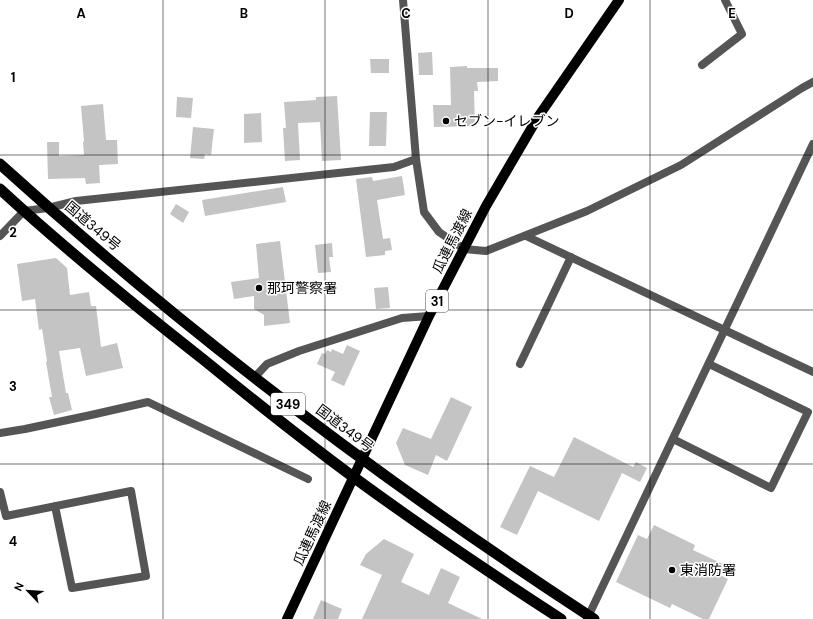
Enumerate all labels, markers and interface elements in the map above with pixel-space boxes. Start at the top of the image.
text: A [76,5,86,22]
text: B [240,5,248,22]
text: C [401,5,411,22]
text: D [564,5,574,22]
text: E [728,5,736,22]
text: 1 [11,69,15,86]
place label: セブン-イレブン [454,112,560,130]
marker: セブン-イレブン [441,116,451,126]
street label: 国道349号 [61,197,125,255]
street label: 瓜連馬渡線 [428,206,476,276]
text: 2 [9,224,17,241]
place label: 那珂警察署 [267,279,337,297]
marker: 那珂警察署 [254,283,264,293]
road number: 31 [426,290,448,312]
text: 3 [9,378,17,395]
road number: 349 [271,393,305,415]
street label: 国道349号 [313,400,377,456]
street label: 瓜連馬渡線 [289,497,335,569]
text: 4 [9,533,17,550]
place label: 東消防署 [680,561,736,579]
marker: 東消防署 [667,565,677,575]
north arrow [8,571,48,611]
text: N [11,580,27,593]

